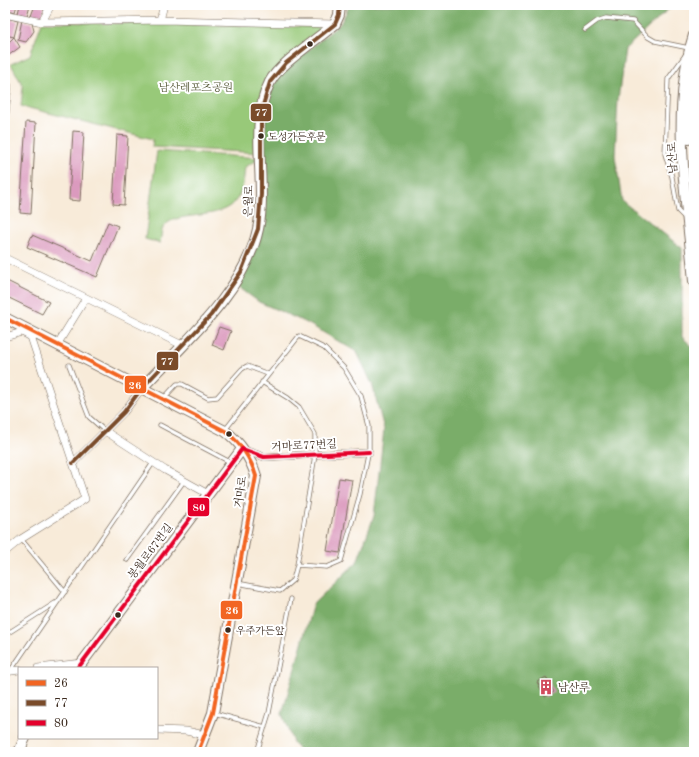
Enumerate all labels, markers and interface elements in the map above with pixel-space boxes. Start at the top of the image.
unlabelled marker [305,39,315,49]
park label: 남산레포츠공원 [159,82,233,94]
line badge: 77 [250,103,272,122]
text: 77 [255,108,267,119]
marker: 도성가든후문 [256,131,266,141]
place label: 도성가든후문 [268,131,326,142]
street label: 남산로 [666,141,680,174]
street label: 은월로 [242,184,256,217]
line badge: 77 [156,351,179,371]
text: 77 [161,357,173,368]
line badge: 26 [124,375,147,394]
text: 26 [129,381,141,392]
unlabelled marker [224,429,234,439]
street label: 거마로77번길 [271,438,337,454]
street label: 거마로 [233,475,249,509]
line badge: 80 [187,497,210,517]
text: 80 [193,503,205,514]
street label: 봉월로67번길 [125,521,175,582]
line badge: 26 [220,600,243,620]
text: 26 [226,606,238,617]
unlabelled marker [113,610,123,620]
marker: 우주가든앞 [223,625,233,635]
place label: 우주가든앞 [236,626,285,636]
legend [18,667,158,739]
text: 26 [54,678,68,690]
building icon: 남산루 [537,678,555,696]
place label: 남산루 [558,682,590,694]
text: 77 [54,698,68,710]
text: 80 [54,718,68,730]

